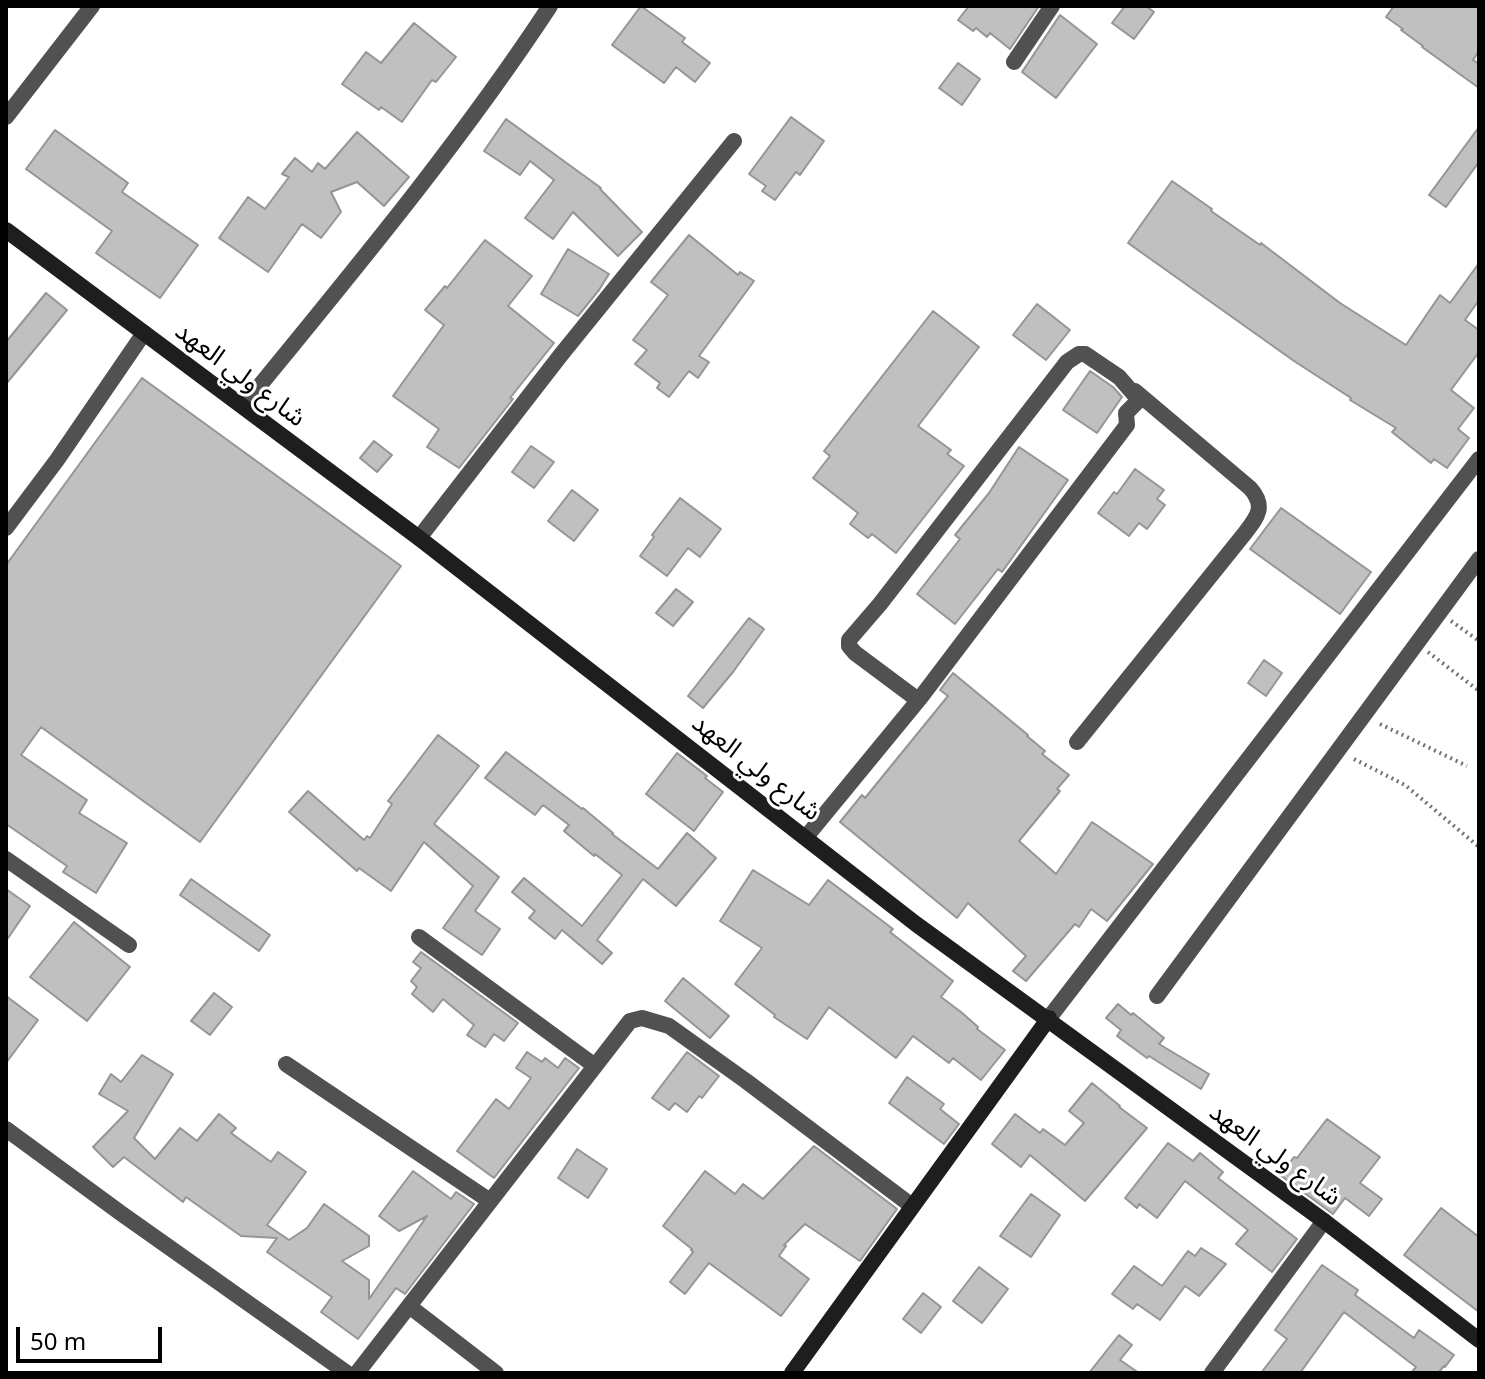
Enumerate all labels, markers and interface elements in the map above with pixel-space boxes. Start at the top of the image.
street label: شارع ولي العهد [169,316,311,434]
street label: شارع ولي العهد [685,708,827,828]
street label: شارع ولي العهد [1203,1097,1347,1213]
scale bar [20,1311,166,1361]
text: 50 m [30,1324,86,1357]

